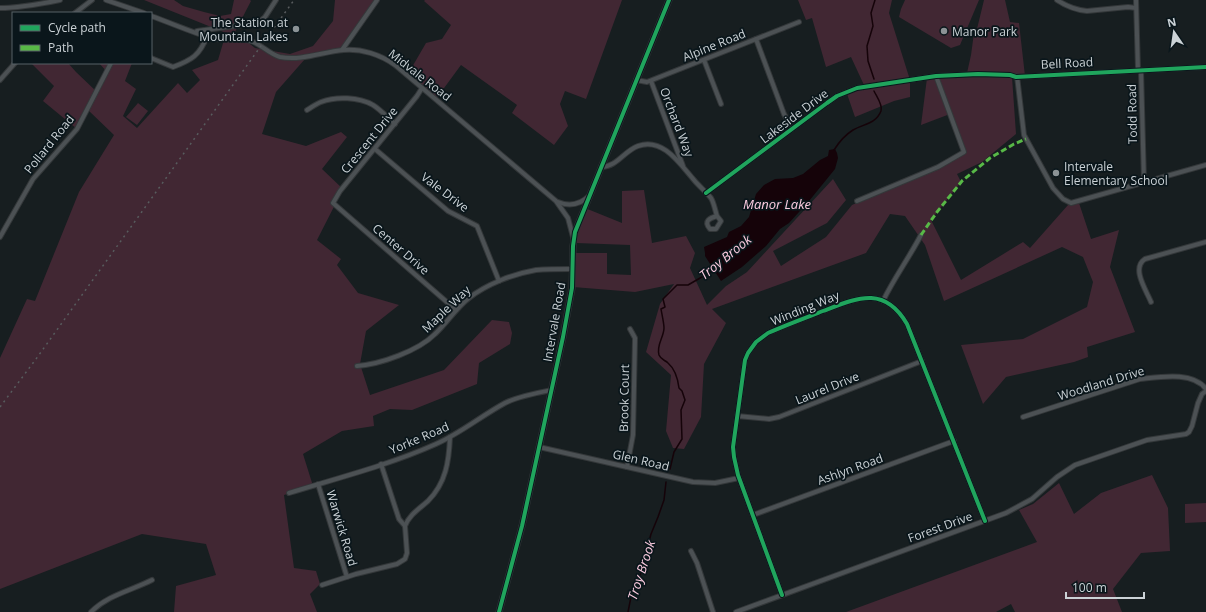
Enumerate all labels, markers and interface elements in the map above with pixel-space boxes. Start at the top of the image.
legend [12,12,152,64]
north arrow [1154,12,1194,52]
text: N [1166,13,1178,30]
place label: The Station at Mountain Lakes [199,14,288,45]
text: Cycle path [48,19,106,36]
place label: Manor Park [952,23,1018,40]
marker: The Station at Mountain Lakes [291,24,301,34]
street label: Alpine Road [680,25,748,65]
marker: Manor Park [939,26,949,36]
text: Path [48,39,74,56]
street label: Midvale Road [385,45,455,105]
street label: Bell Road [1040,53,1094,73]
street label: Todd Road [1123,84,1141,144]
street label: Orchard Way [656,85,698,160]
street label: Lakeside Drive [756,85,832,147]
street label: Crescent Drive [337,103,401,177]
street label: Pollard Road [20,111,78,177]
place label: Intervale Elementary School [1064,158,1168,189]
street label: Vale Drive [417,168,473,216]
marker: Intervale Elementary School [1051,168,1061,178]
water label: Manor Lake [743,195,812,213]
street label: Center Drive [369,220,433,279]
water label: Troy Brook [695,230,755,284]
street label: Maple Way [418,281,475,336]
street label: Intervale Road [539,281,569,363]
street label: Winding Way [768,286,843,329]
street label: Woodland Drive [1056,362,1147,404]
street label: Brook Court [615,364,633,432]
street label: Laurel Drive [793,367,862,409]
street label: Yorke Road [386,418,452,458]
street label: Glen Road [611,445,671,475]
street label: Ashlyn Road [815,449,885,489]
street label: Warwick Road [322,488,362,568]
street label: Forest Drive [905,507,975,547]
water label: Troy Brook [623,537,659,602]
scale bar [1066,574,1144,600]
text: 100 m [1072,579,1107,596]

